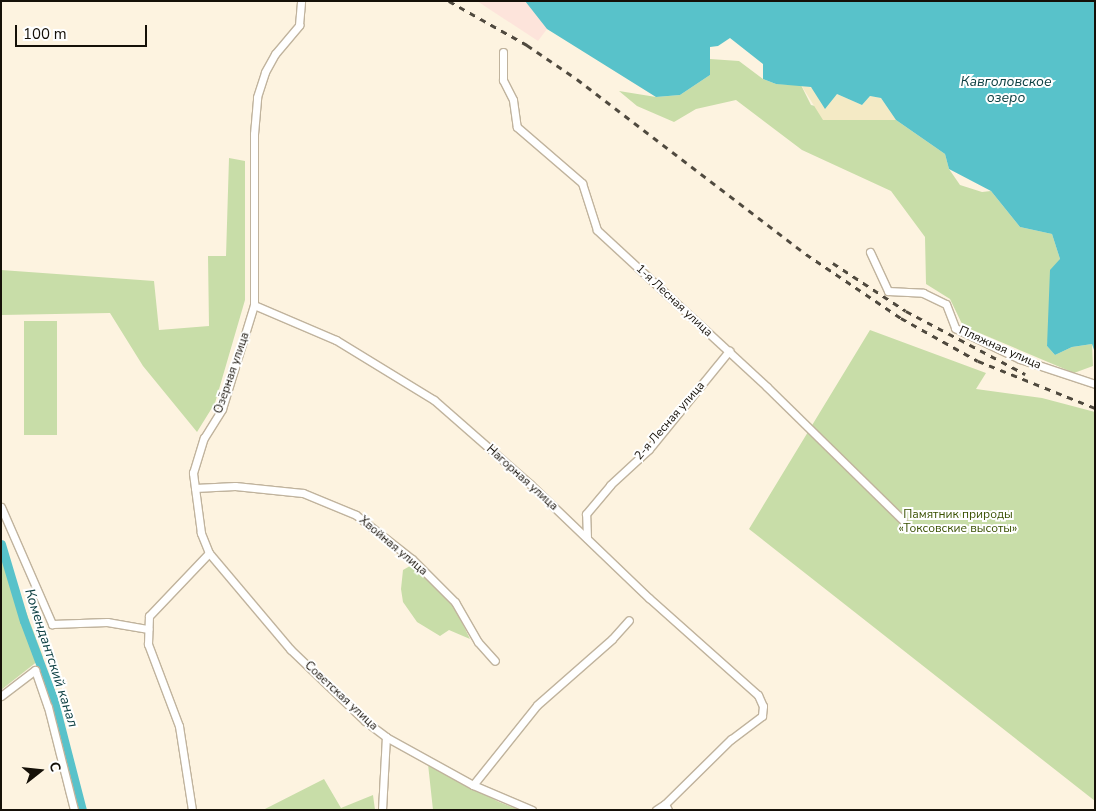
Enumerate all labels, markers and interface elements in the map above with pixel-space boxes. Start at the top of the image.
scale bar [18,15,150,47]
text: 100 m [23,24,67,44]
water label: Кавголовское озеро [960,74,1052,106]
street label: 1-я Лесная улица [633,262,715,340]
street label: Пляжная улица [957,323,1043,373]
street label: Озёрная улица [211,330,253,416]
street label: 2-я Лесная улица [632,379,708,463]
street label: Нагорная улица [483,442,561,514]
park label: Памятник природы «Токсовские высоты» [899,508,1017,536]
street label: Хвойная улица [356,513,430,579]
water label: Комендантский канал [21,587,81,729]
street label: Советская улица [301,658,381,734]
north arrow [15,746,65,796]
text: С [44,760,65,774]

